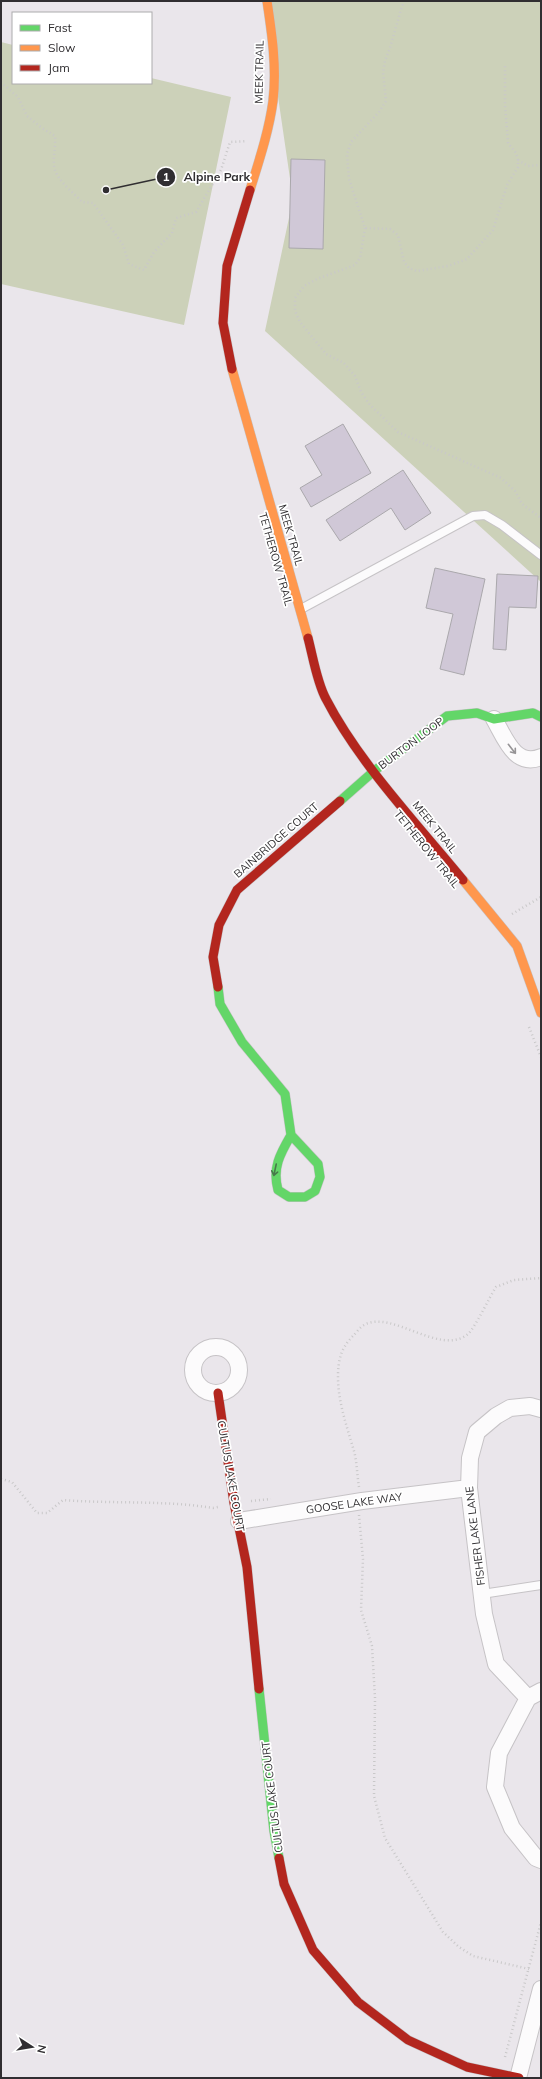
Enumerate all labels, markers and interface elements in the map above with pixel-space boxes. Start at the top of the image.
legend [12,12,152,84]
text: Fast [48,20,72,35]
text: Slow [48,40,76,55]
street label: MEEK TRAIL [251,40,267,104]
text: Jam [48,60,70,75]
callout: Alpine Park [156,165,258,189]
text: 1 [162,169,170,184]
text: Alpine Park [184,169,251,184]
street label: MEEK TRAIL [276,503,306,567]
street label: TETHEROW TRAIL [256,511,296,607]
street label: BURTON LOOP [375,714,447,772]
one-way arrow [508,743,516,754]
street label: MEEK TRAIL [410,798,460,856]
street label: BAINBRIDGE COURT [231,799,322,881]
street label: TETHEROW TRAIL [391,807,463,891]
one-way arrow [271,1163,279,1176]
street label: CULTUS LAKE COURT [214,1419,248,1533]
street label: FISHER LAKE LANE [462,1486,488,1586]
street label: GOOSE LAKE WAY [305,1489,403,1517]
street label: CULTUS LAKE COURT [258,1740,286,1854]
north arrow [12,2027,52,2067]
text: N [34,2044,49,2055]

